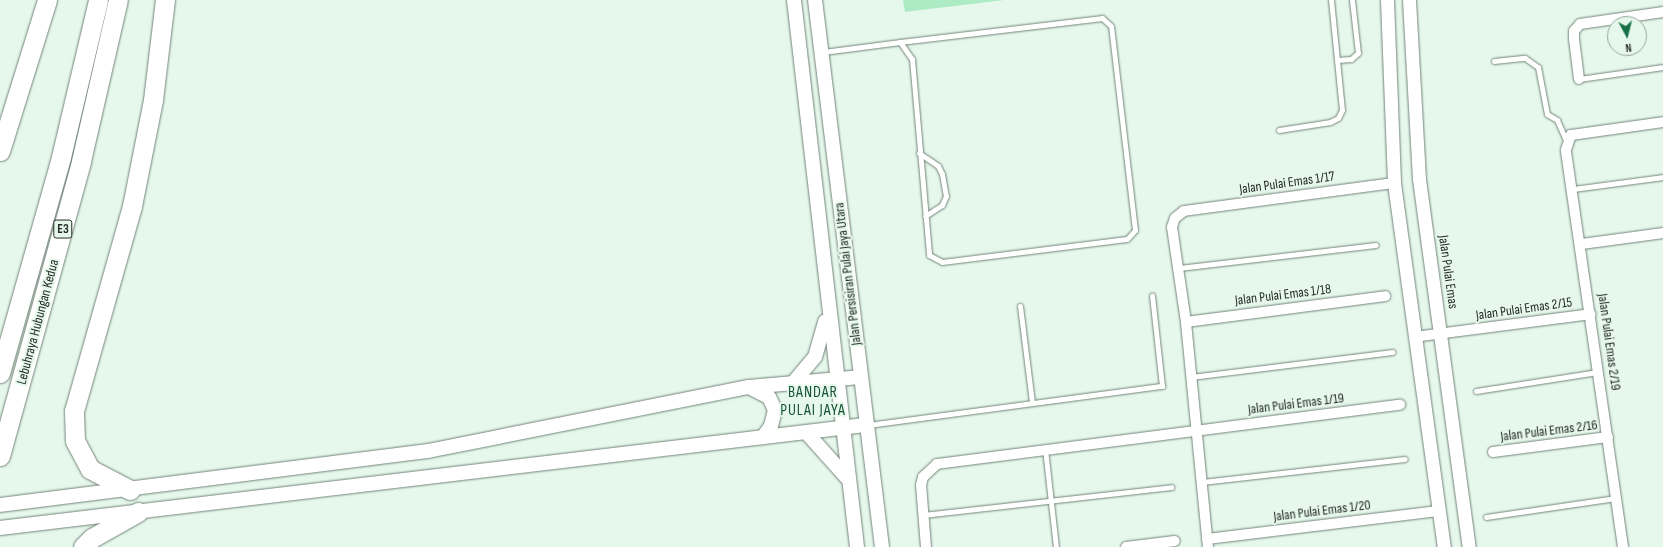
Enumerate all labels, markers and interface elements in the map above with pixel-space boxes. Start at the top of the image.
north arrow [1607,16,1647,56]
text: N [1625,41,1632,54]
street label: Jalan Pulai Emas 1/17 [1238,168,1336,198]
street label: Jalan Persisiran Pulai Jaya Utara [831,202,865,346]
road number: E3 [53,218,73,240]
street label: Jalan Pulai Emas [1435,234,1461,310]
street label: Lebuhraya Hubungan Kedua [13,258,63,386]
street label: Jalan Pulai Emas 1/18 [1234,281,1332,309]
street label: Jalan Pulai Emas 2/19 [1594,292,1624,392]
street label: Jalan Pulai Emas 2/15 [1475,294,1573,324]
district label: BANDAR PULAI JAYA [780,383,846,421]
street label: Jalan Pulai Emas 1/19 [1247,390,1345,418]
street label: Jalan Pulai Emas 2/16 [1500,417,1598,445]
street label: Jalan Pulai Emas 1/20 [1273,497,1371,525]

